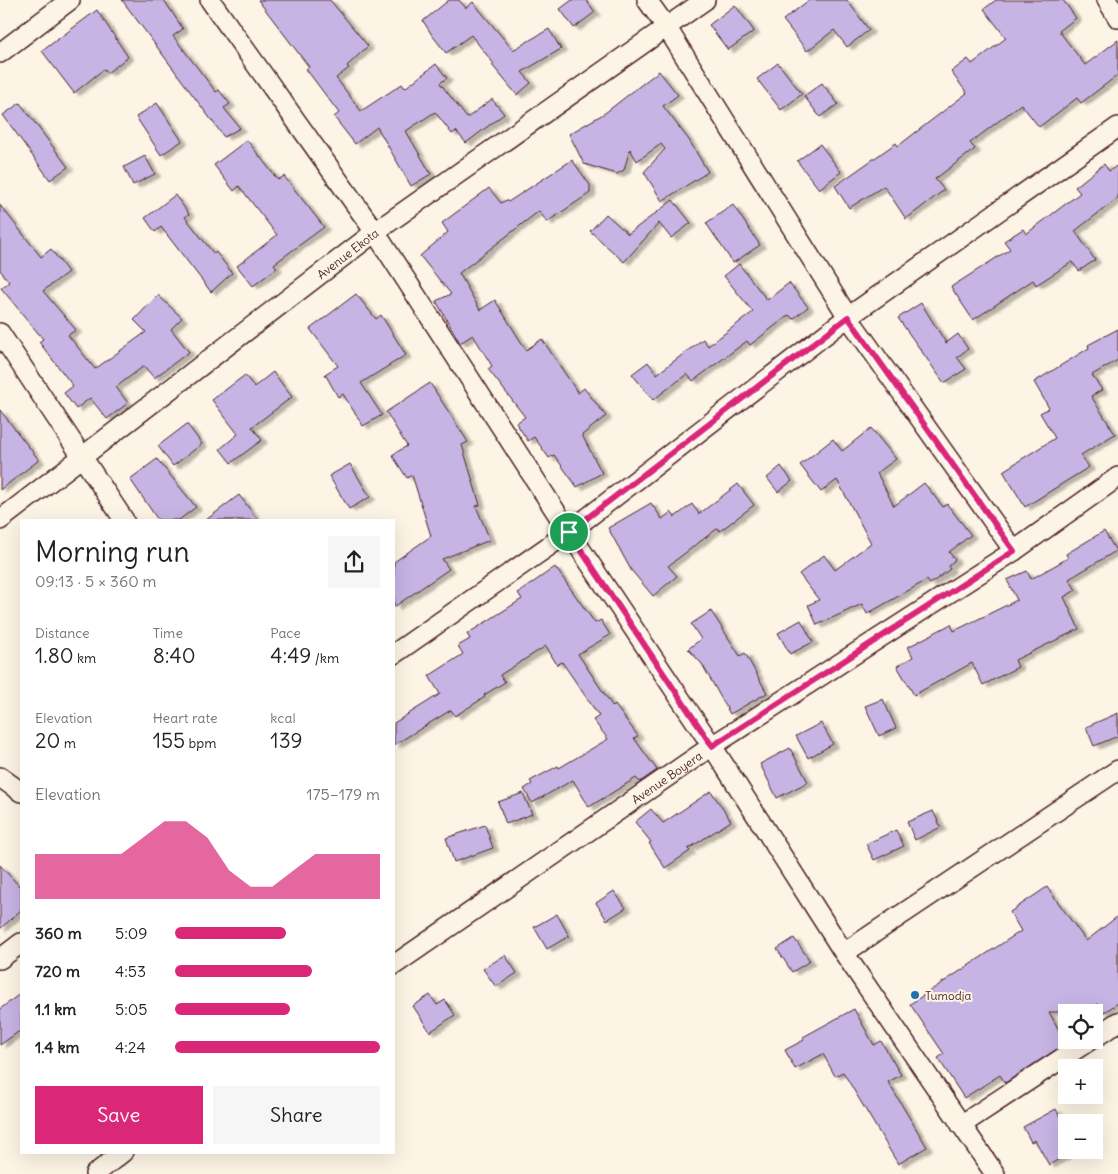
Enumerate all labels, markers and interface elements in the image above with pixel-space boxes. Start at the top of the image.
street label: Avenue Ekota [314,225,381,282]
pin [548,511,590,553]
icon: arrive [555,518,583,546]
text: Morning run [35,534,190,570]
button: share [328,536,380,588]
text: 09:13 · 5 × 360 m [35,571,157,591]
text: Distance [35,624,90,642]
text: Time [153,624,183,642]
text: Pace [270,624,301,642]
text: 1.80 [35,642,74,669]
text: 8:40 [153,642,195,669]
text: 4:49 [270,642,311,669]
text: km [74,649,96,667]
text: /km [311,649,339,667]
text: Elevation [35,709,92,727]
text: Heart rate [153,709,218,727]
text: kcal [270,709,296,727]
text: 20 [35,727,60,754]
text: 155 [153,727,185,754]
text: 139 [270,727,303,754]
text: m [60,734,76,752]
text: bpm [185,734,216,752]
street label: Avenue Boyera [628,748,705,807]
text: Elevation [35,784,101,804]
text: 175–179 m [306,784,380,804]
text: 360 m [35,923,82,943]
text: 5:09 [115,923,148,943]
text: 720 m [35,961,80,981]
text: 4:53 [115,961,146,981]
place label: Tumodja [925,988,971,1003]
marker: Tumodja [909,989,921,1001]
text: 1.1 km [35,999,76,1019]
text: 5:05 [115,999,148,1019]
map controls [1058,1004,1103,1159]
button: locate [1058,1004,1103,1049]
text: 1.4 km [35,1037,80,1057]
text: 4:24 [115,1037,146,1057]
button: + [1058,1059,1103,1104]
button: Save [35,1086,203,1144]
button: Share [213,1086,380,1144]
button: − [1058,1114,1103,1159]

